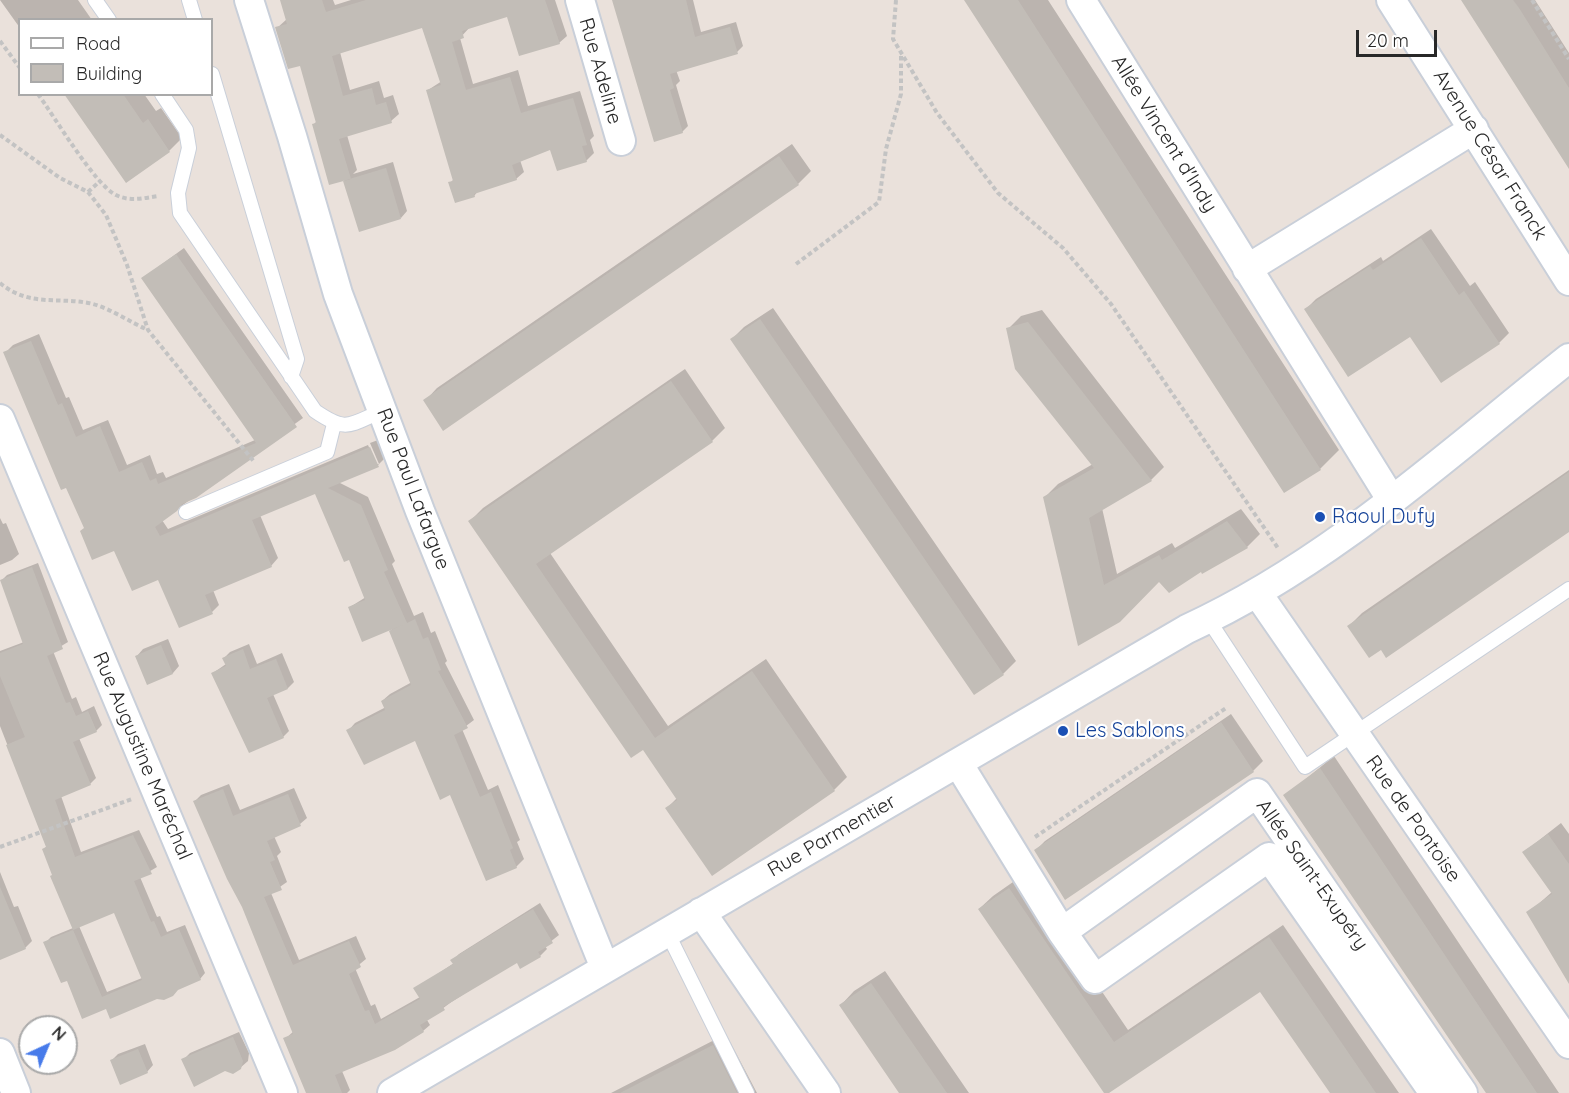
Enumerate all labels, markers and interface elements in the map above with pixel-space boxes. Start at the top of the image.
street label: Rue Adeline [573,15,627,127]
legend [18,18,213,96]
scale bar [1359,18,1440,56]
text: 20 m [1367,29,1409,52]
text: Road [76,32,121,55]
street label: Allée Vincent d'Indy [1106,51,1222,217]
text: Building [76,62,142,85]
street label: Avenue César Franck [1428,65,1552,245]
street label: Rue Paul Lafargue [371,405,455,573]
place label: Raoul Dufy [1332,505,1435,529]
marker: Raoul Dufy [1313,510,1327,524]
street label: Rue Augustine Maréchal [87,649,197,863]
place label: Les Sablons [1075,719,1185,743]
marker: Les Sablons [1056,724,1070,738]
street label: Rue de Pontoise [1360,751,1466,887]
street label: Rue Parmentier [764,790,900,882]
street label: Allée Saint-Exupéry [1251,795,1373,955]
north arrow [18,1015,78,1075]
text: N [48,1022,70,1045]

